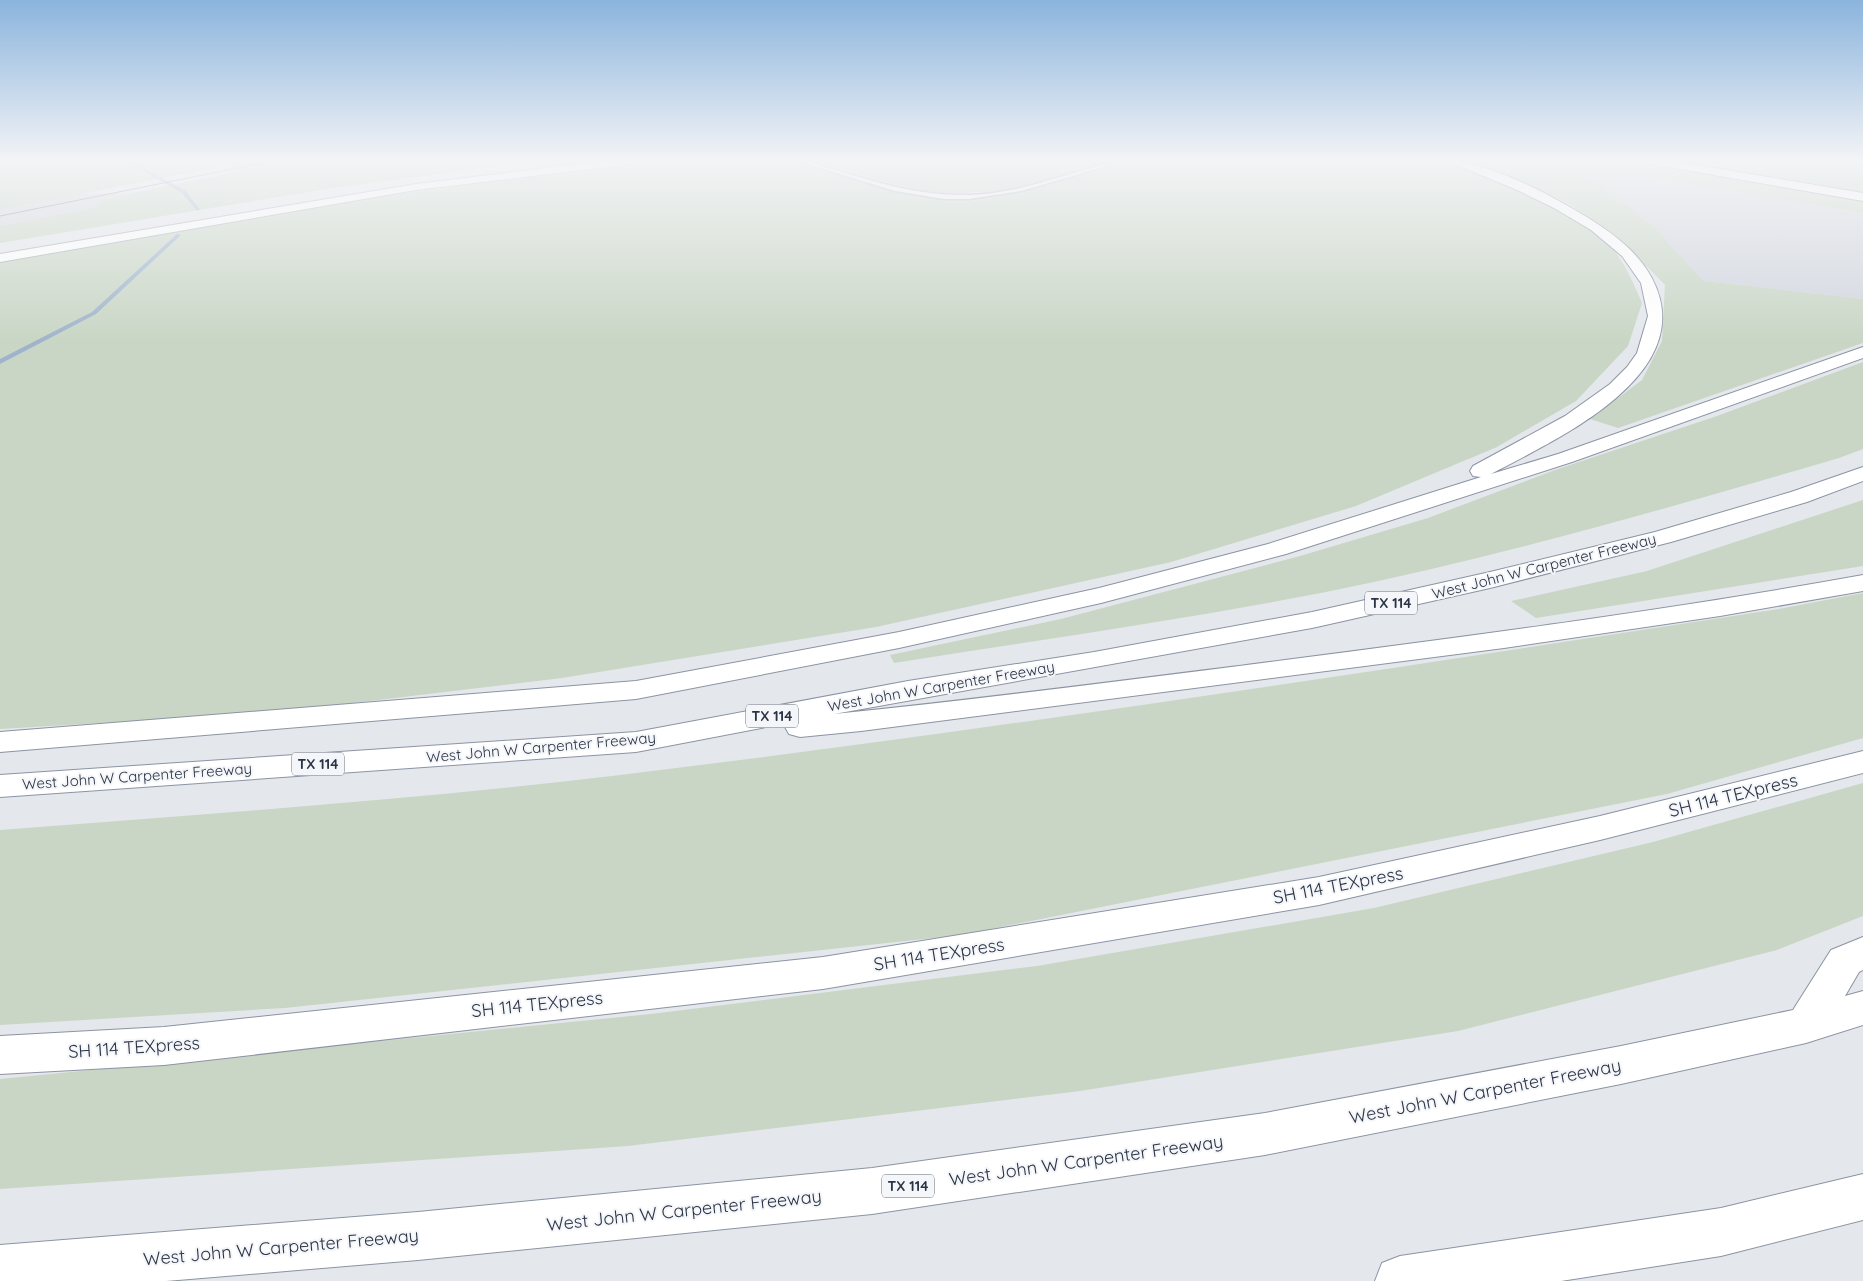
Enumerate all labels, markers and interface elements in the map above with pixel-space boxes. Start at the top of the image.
street label: West John W Carpenter Freeway [1430,529,1658,603]
road number: TX 114 [1365,592,1417,614]
street label: West John W Carpenter Freeway [826,657,1056,715]
road number: TX 114 [746,704,798,728]
street label: West John W Carpenter Freeway [425,727,657,767]
road number: TX 114 [292,752,344,776]
street label: West John W Carpenter Freeway [21,758,253,794]
street label: SH 114 TEXpress [1666,768,1800,822]
street label: SH 114 TEXpress [1271,861,1405,909]
street label: SH 114 TEXpress [872,932,1006,976]
street label: SH 114 TEXpress [470,986,604,1022]
street label: SH 114 TEXpress [67,1031,201,1063]
street label: West John W Carpenter Freeway [1347,1053,1623,1129]
street label: West John W Carpenter Freeway [947,1129,1225,1191]
road number: TX 114 [882,1174,934,1198]
street label: West John W Carpenter Freeway [545,1184,823,1236]
street label: West John W Carpenter Freeway [142,1223,420,1271]

